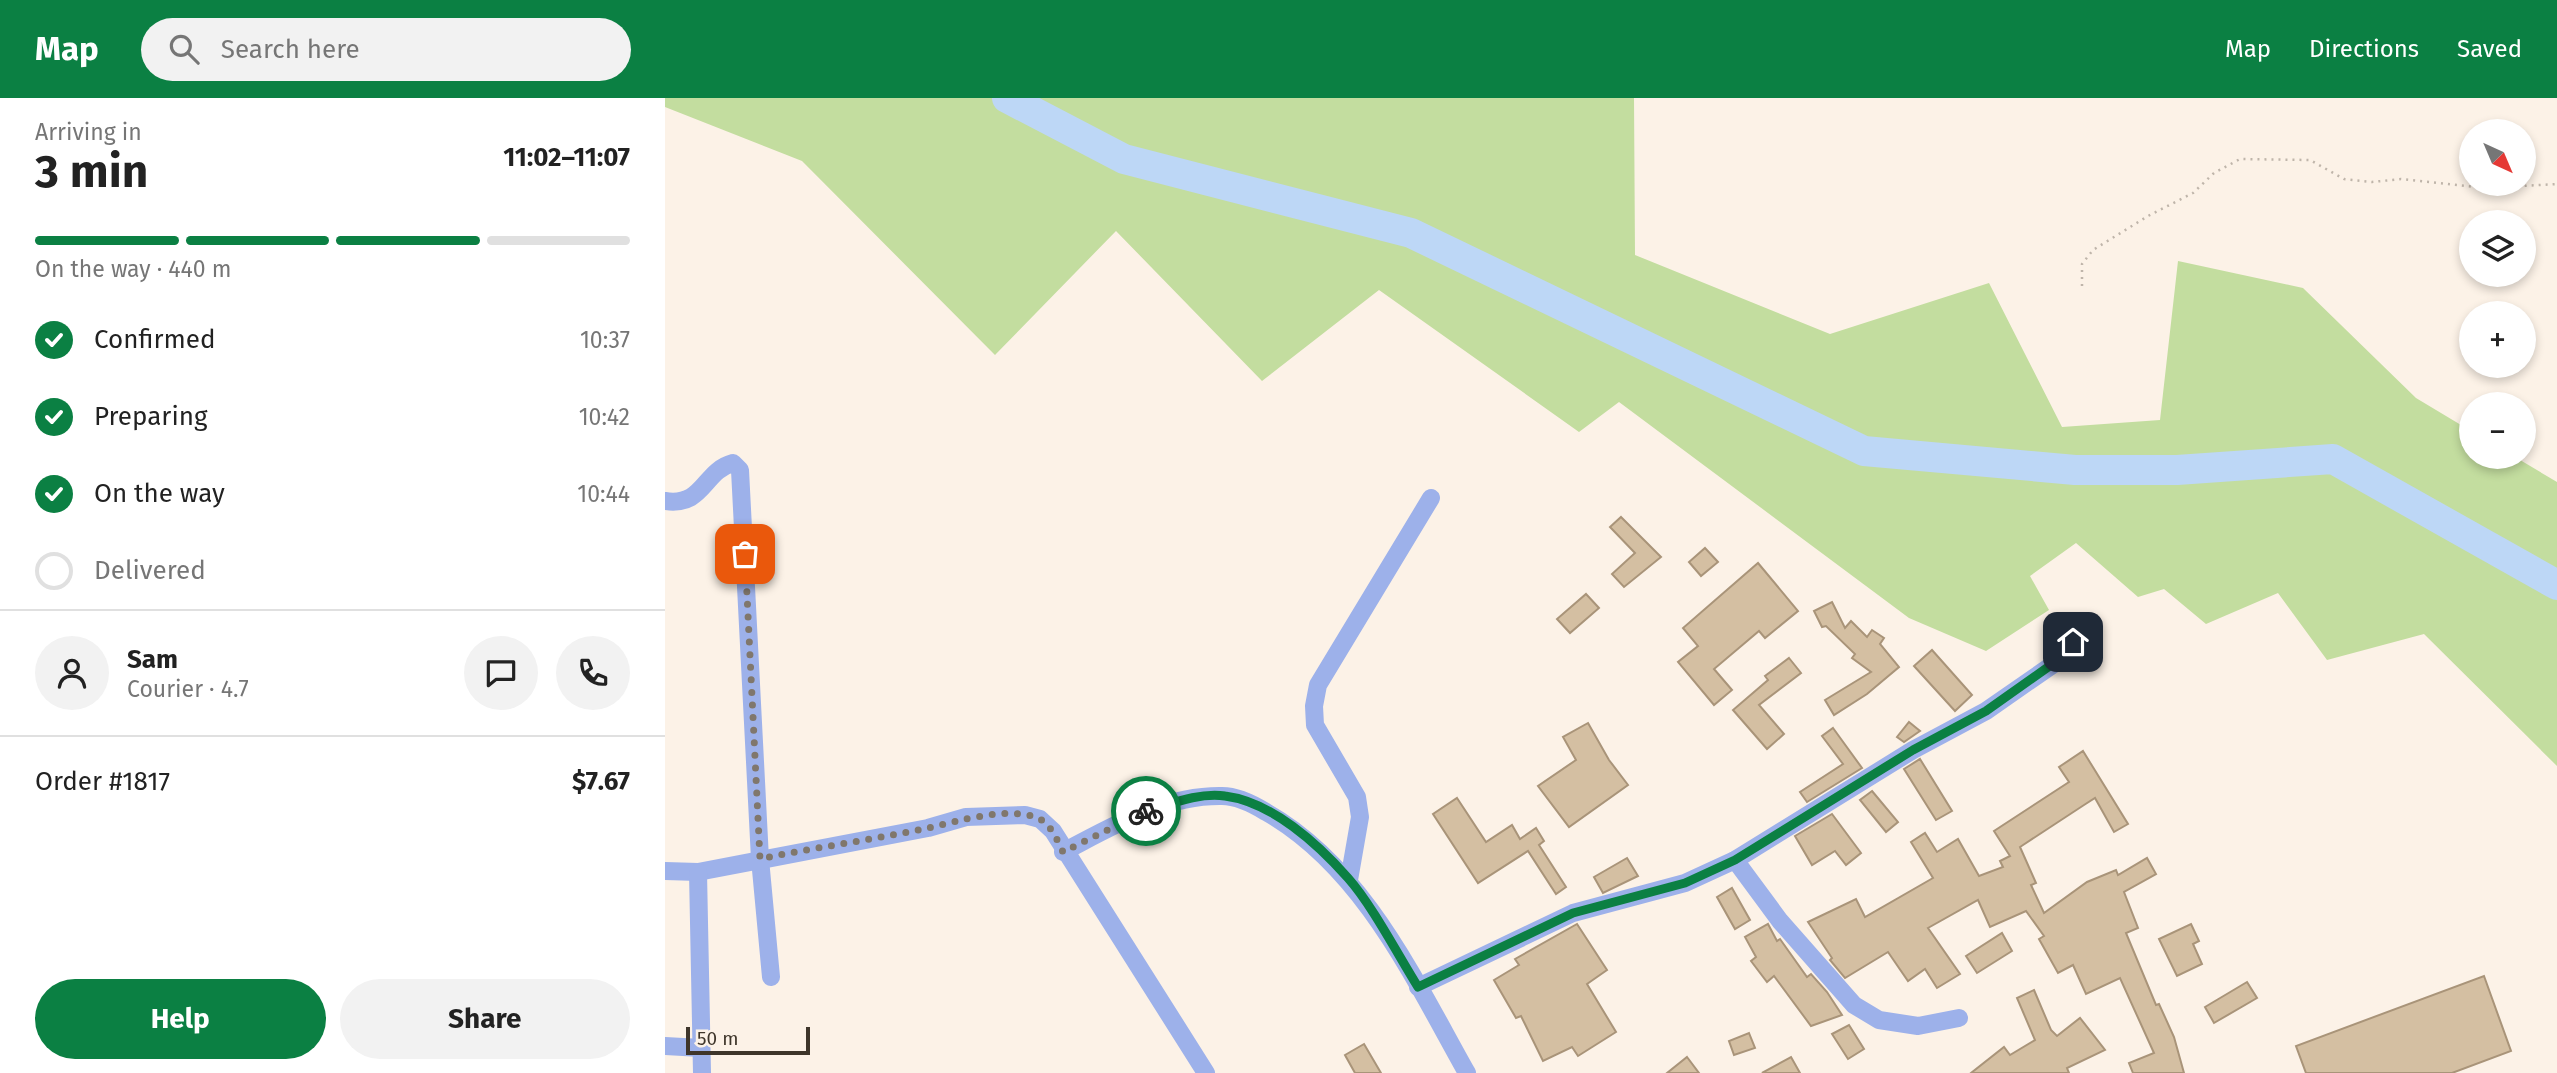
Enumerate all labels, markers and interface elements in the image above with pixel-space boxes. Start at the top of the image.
search box [141,18,631,81]
text: Map [35,29,99,69]
icon: search [165,30,203,68]
text: Search here [221,34,360,65]
text: Map [2225,35,2271,63]
text: Directions [2309,35,2419,63]
text: Saved [2457,35,2522,63]
text: Arriving in [35,118,142,146]
north arrow [2459,119,2536,196]
map controls [2459,119,2536,469]
text: 11:02–11:07 [503,142,630,173]
text: 3 min [35,144,148,199]
button: layers [2459,210,2536,287]
text: On the way · 440 m [35,255,231,283]
button: + [2459,301,2536,378]
icon: check [35,321,73,359]
text: Confirmed [94,324,215,355]
text: 10:37 [580,326,630,354]
button: − [2459,392,2536,469]
icon: check [35,398,73,436]
text: Preparing [94,401,207,432]
text: 10:42 [579,403,630,431]
icon: check [35,475,73,513]
text: On the way [94,478,225,509]
text: 10:44 [577,480,630,508]
pin [715,524,775,584]
icon: bag [726,535,764,573]
text: Delivered [94,555,206,586]
pin [2043,612,2103,672]
icon: home [2054,623,2092,661]
button: person [35,636,109,710]
button: chat [464,636,538,710]
button: phone [556,636,630,710]
text: Sam [127,644,178,675]
text: Courier · 4.7 [127,675,249,703]
text: Order #1817 [35,766,170,797]
text: $7.67 [572,766,630,797]
courier [1111,776,1181,846]
icon: bike [1127,792,1165,830]
button: Help [35,979,326,1059]
button: Share [340,979,630,1059]
scale bar [686,1024,810,1056]
text: 50 m [697,1027,738,1050]

